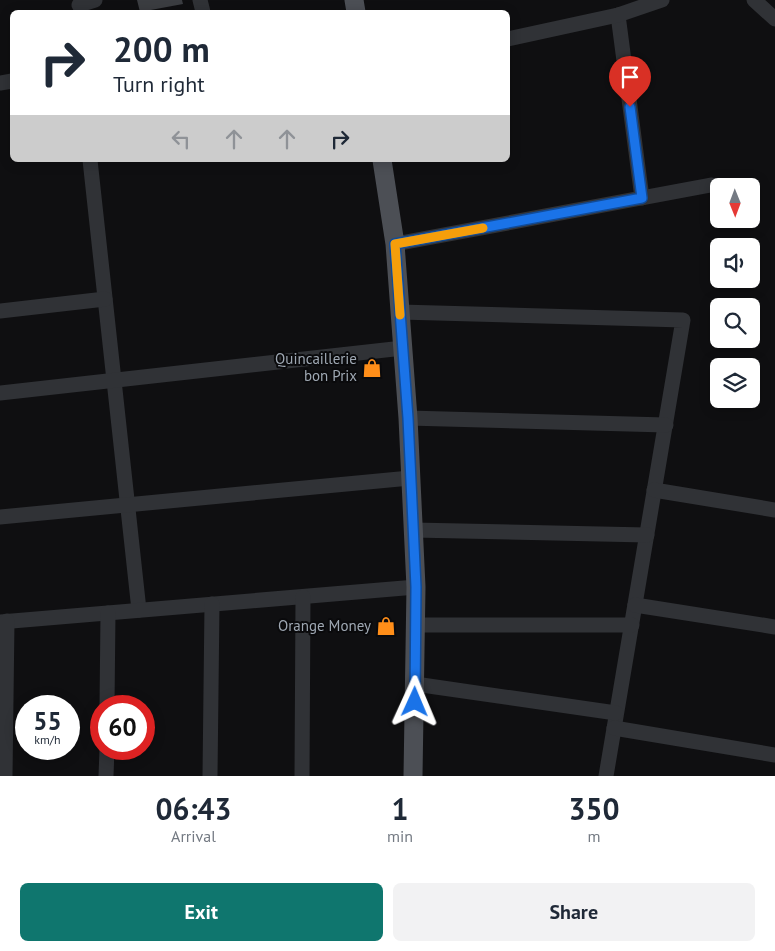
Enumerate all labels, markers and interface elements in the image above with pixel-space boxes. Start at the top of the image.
text: 200 m [113,26,210,72]
icon: right [30,30,95,95]
pin [609,56,651,107]
icon: arrive [616,63,644,91]
text: Turn right [113,70,205,98]
icon: left [167,125,195,153]
icon: ahead [220,125,248,153]
icon: ahead [273,125,301,153]
icon: right [326,125,354,153]
north arrow [710,178,760,228]
map controls [710,178,760,408]
button: sound [710,238,760,288]
button: search [710,298,760,348]
place label: Quincaillerie bon Prix [275,349,357,385]
shop icon: Quincaillerie bon Prix [361,357,383,379]
button: layers [710,358,760,408]
shop icon: Orange Money [375,615,397,637]
place label: Orange Money [278,616,371,635]
position arrow [388,675,440,727]
speed limit sign: 60 [90,695,155,760]
text: 55 [33,705,62,737]
text: km/h [34,732,61,747]
text: 06:43 [155,789,232,828]
text: 1 [392,789,409,828]
text: 350 [568,789,620,828]
text: Arrival [171,826,216,846]
text: min [387,826,413,846]
text: m [588,826,601,846]
button: Exit [20,883,383,941]
button: Share [393,883,755,941]

